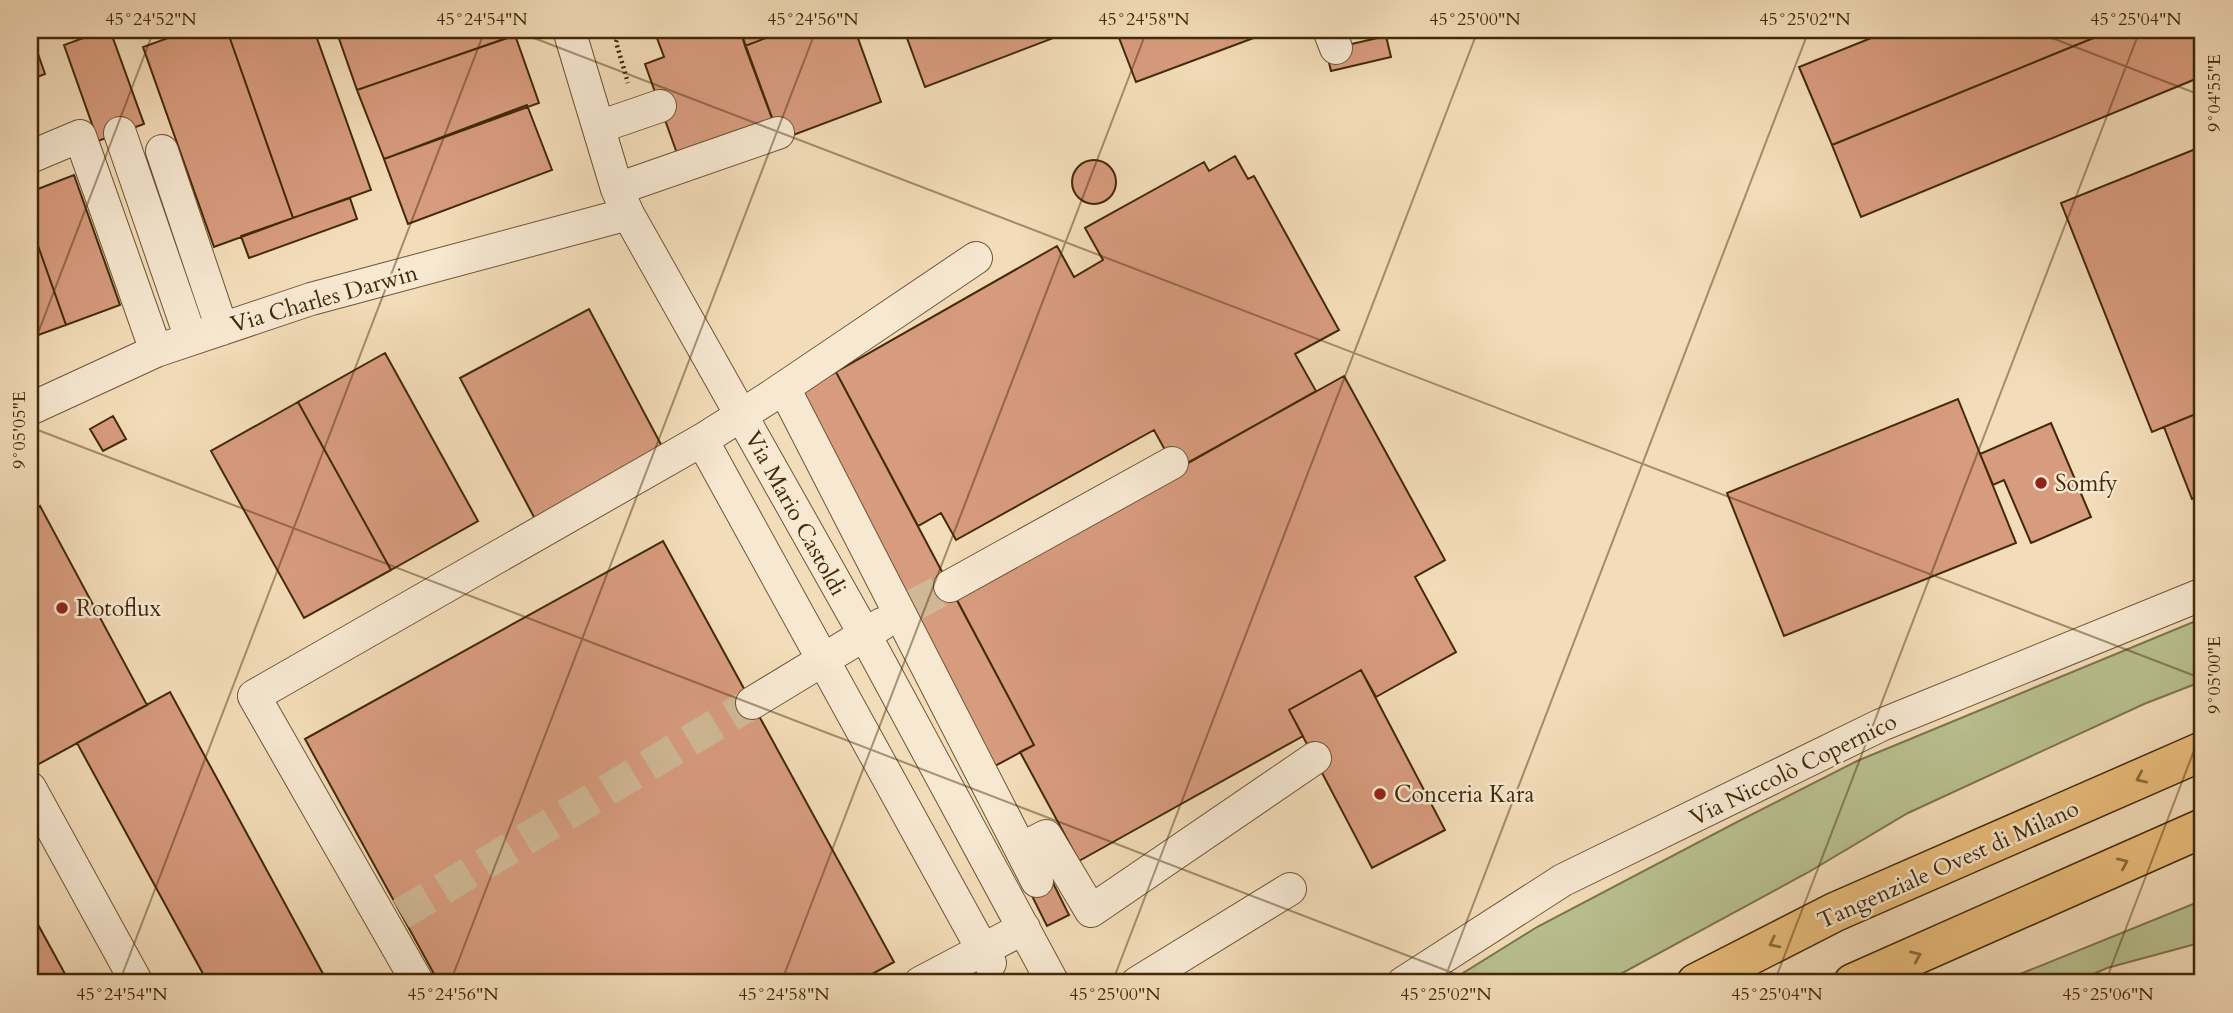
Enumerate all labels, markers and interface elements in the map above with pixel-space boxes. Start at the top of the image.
text: 45°24'52"N [105,7,197,32]
text: 45°24'54"N [436,7,528,32]
text: 45°24'56"N [767,7,859,32]
text: 45°24'58"N [1098,7,1190,32]
text: 45°25'00"N [1429,7,1521,32]
text: 45°25'02"N [1759,7,1851,32]
text: 45°25'04"N [2090,7,2182,32]
text: 9°04'55"E [2202,54,2227,132]
street label: Via Charles Darwin [227,257,421,340]
text: 9°05'05"E [7,391,32,469]
street label: Via Mario Castoldi [737,425,854,601]
place label: Somfy [2055,468,2118,499]
marker: Somfy [2033,475,2049,491]
place label: Rotoflux [76,593,162,624]
marker: Rotoflux [54,600,70,616]
text: 9°05'00"E [2202,636,2227,714]
street label: Via Niccolò Copernico [1684,706,1902,833]
one-way arrow [2135,770,2148,784]
place label: Conceria Kara [1394,779,1534,810]
marker: Conceria Kara [1372,786,1388,802]
street label: Tangenziale Ovest di Milano [1813,793,2084,936]
one-way arrow [2116,857,2129,871]
one-way arrow [1769,935,1782,948]
one-way arrow [1909,950,1921,964]
text: 45°24'54"N [76,982,168,1007]
text: 45°24'56"N [407,982,499,1007]
text: 45°24'58"N [738,982,830,1007]
text: 45°25'00"N [1069,982,1161,1007]
text: 45°25'02"N [1400,982,1492,1007]
text: 45°25'04"N [1731,982,1823,1007]
text: 45°25'06"N [2062,982,2154,1007]

